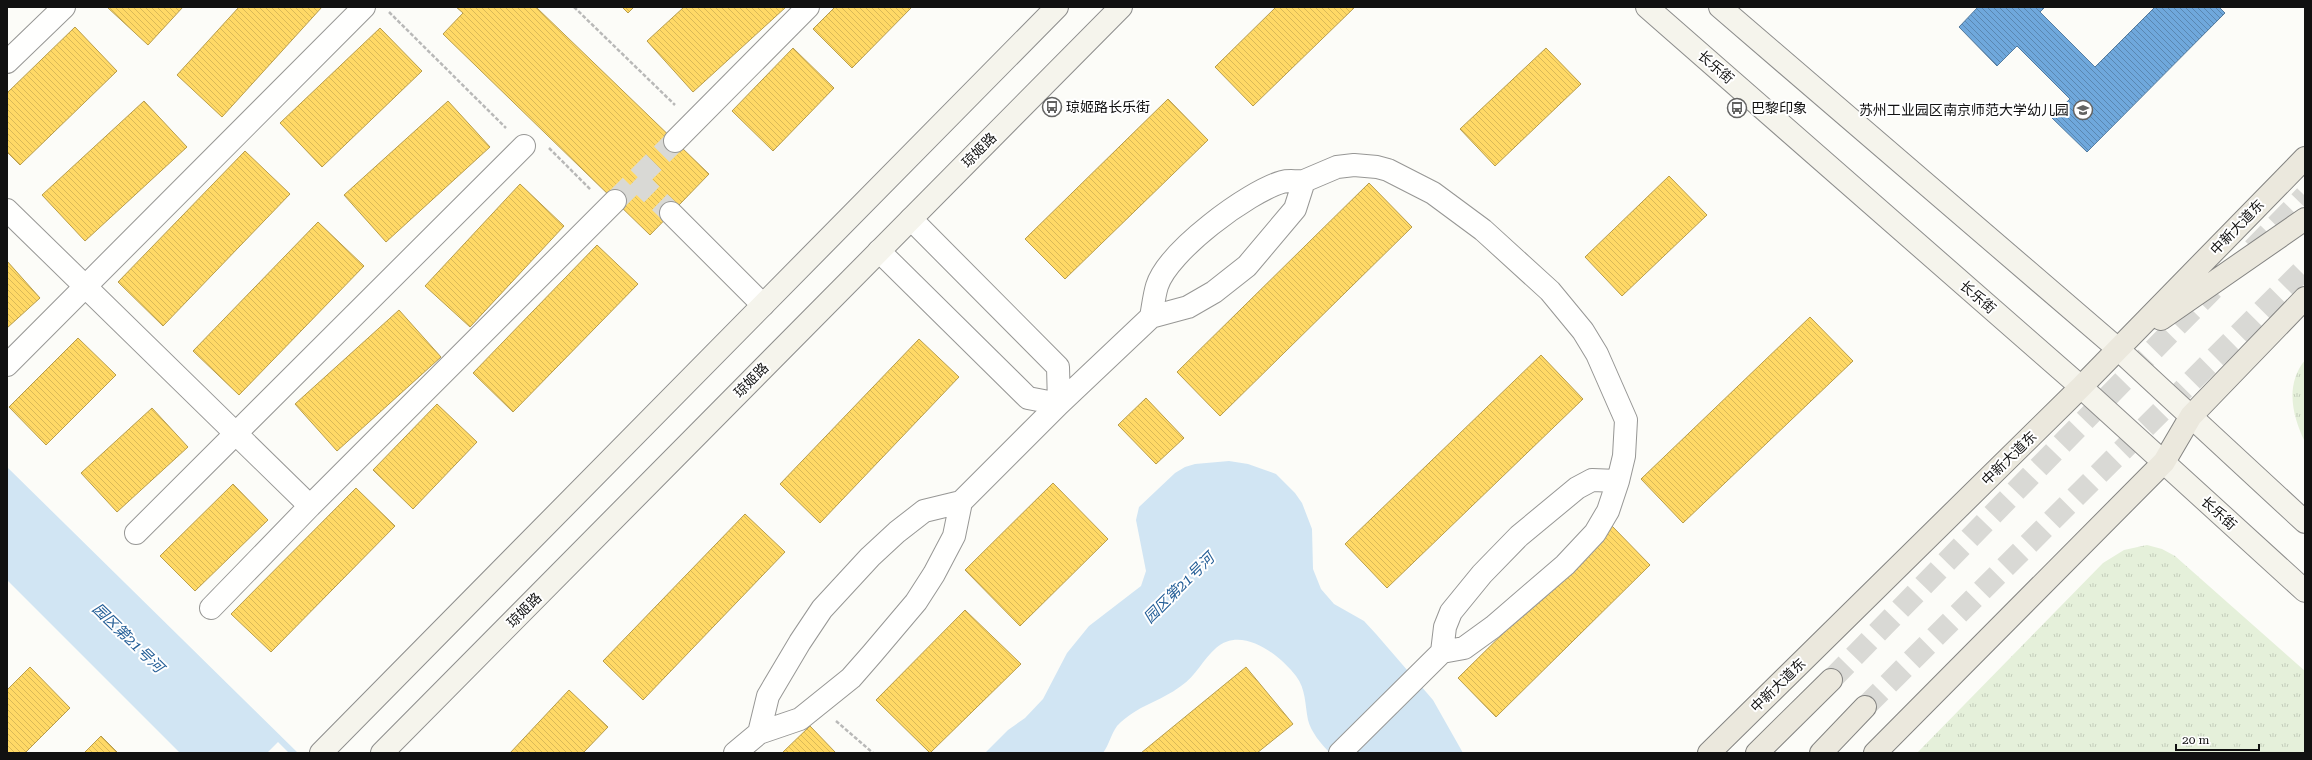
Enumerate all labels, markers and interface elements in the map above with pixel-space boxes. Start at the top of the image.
street label: 长乐街 [1695,47,1737,87]
bus stop icon: 琼姬路长乐街 [1041,96,1063,118]
bus stop icon: 巴黎印象 [1726,97,1748,119]
place label: 琼姬路长乐街 [1066,99,1150,115]
school or university icon: 苏州工业园区南京师范大学幼儿园 [2072,99,2094,121]
place label: 巴黎印象 [1751,100,1807,116]
place label: 苏州工业园区南京师范大学幼儿园 [1859,102,2069,118]
street label: 琼姬路 [958,129,1000,171]
street label: 中新大道东 [2207,196,2267,258]
street label: 长乐街 [1957,277,1999,317]
street label: 琼姬路 [730,359,772,401]
street label: 中新大道东 [1978,428,2040,488]
street label: 长乐街 [2198,493,2240,533]
water label: 园区第21号河 [1140,547,1220,627]
street label: 琼姬路 [503,589,545,631]
water label: 园区第21号河 [89,600,169,678]
street label: 中新大道东 [1747,655,1809,715]
scale bar [2176,726,2259,752]
text: 20 m [2182,733,2209,747]

